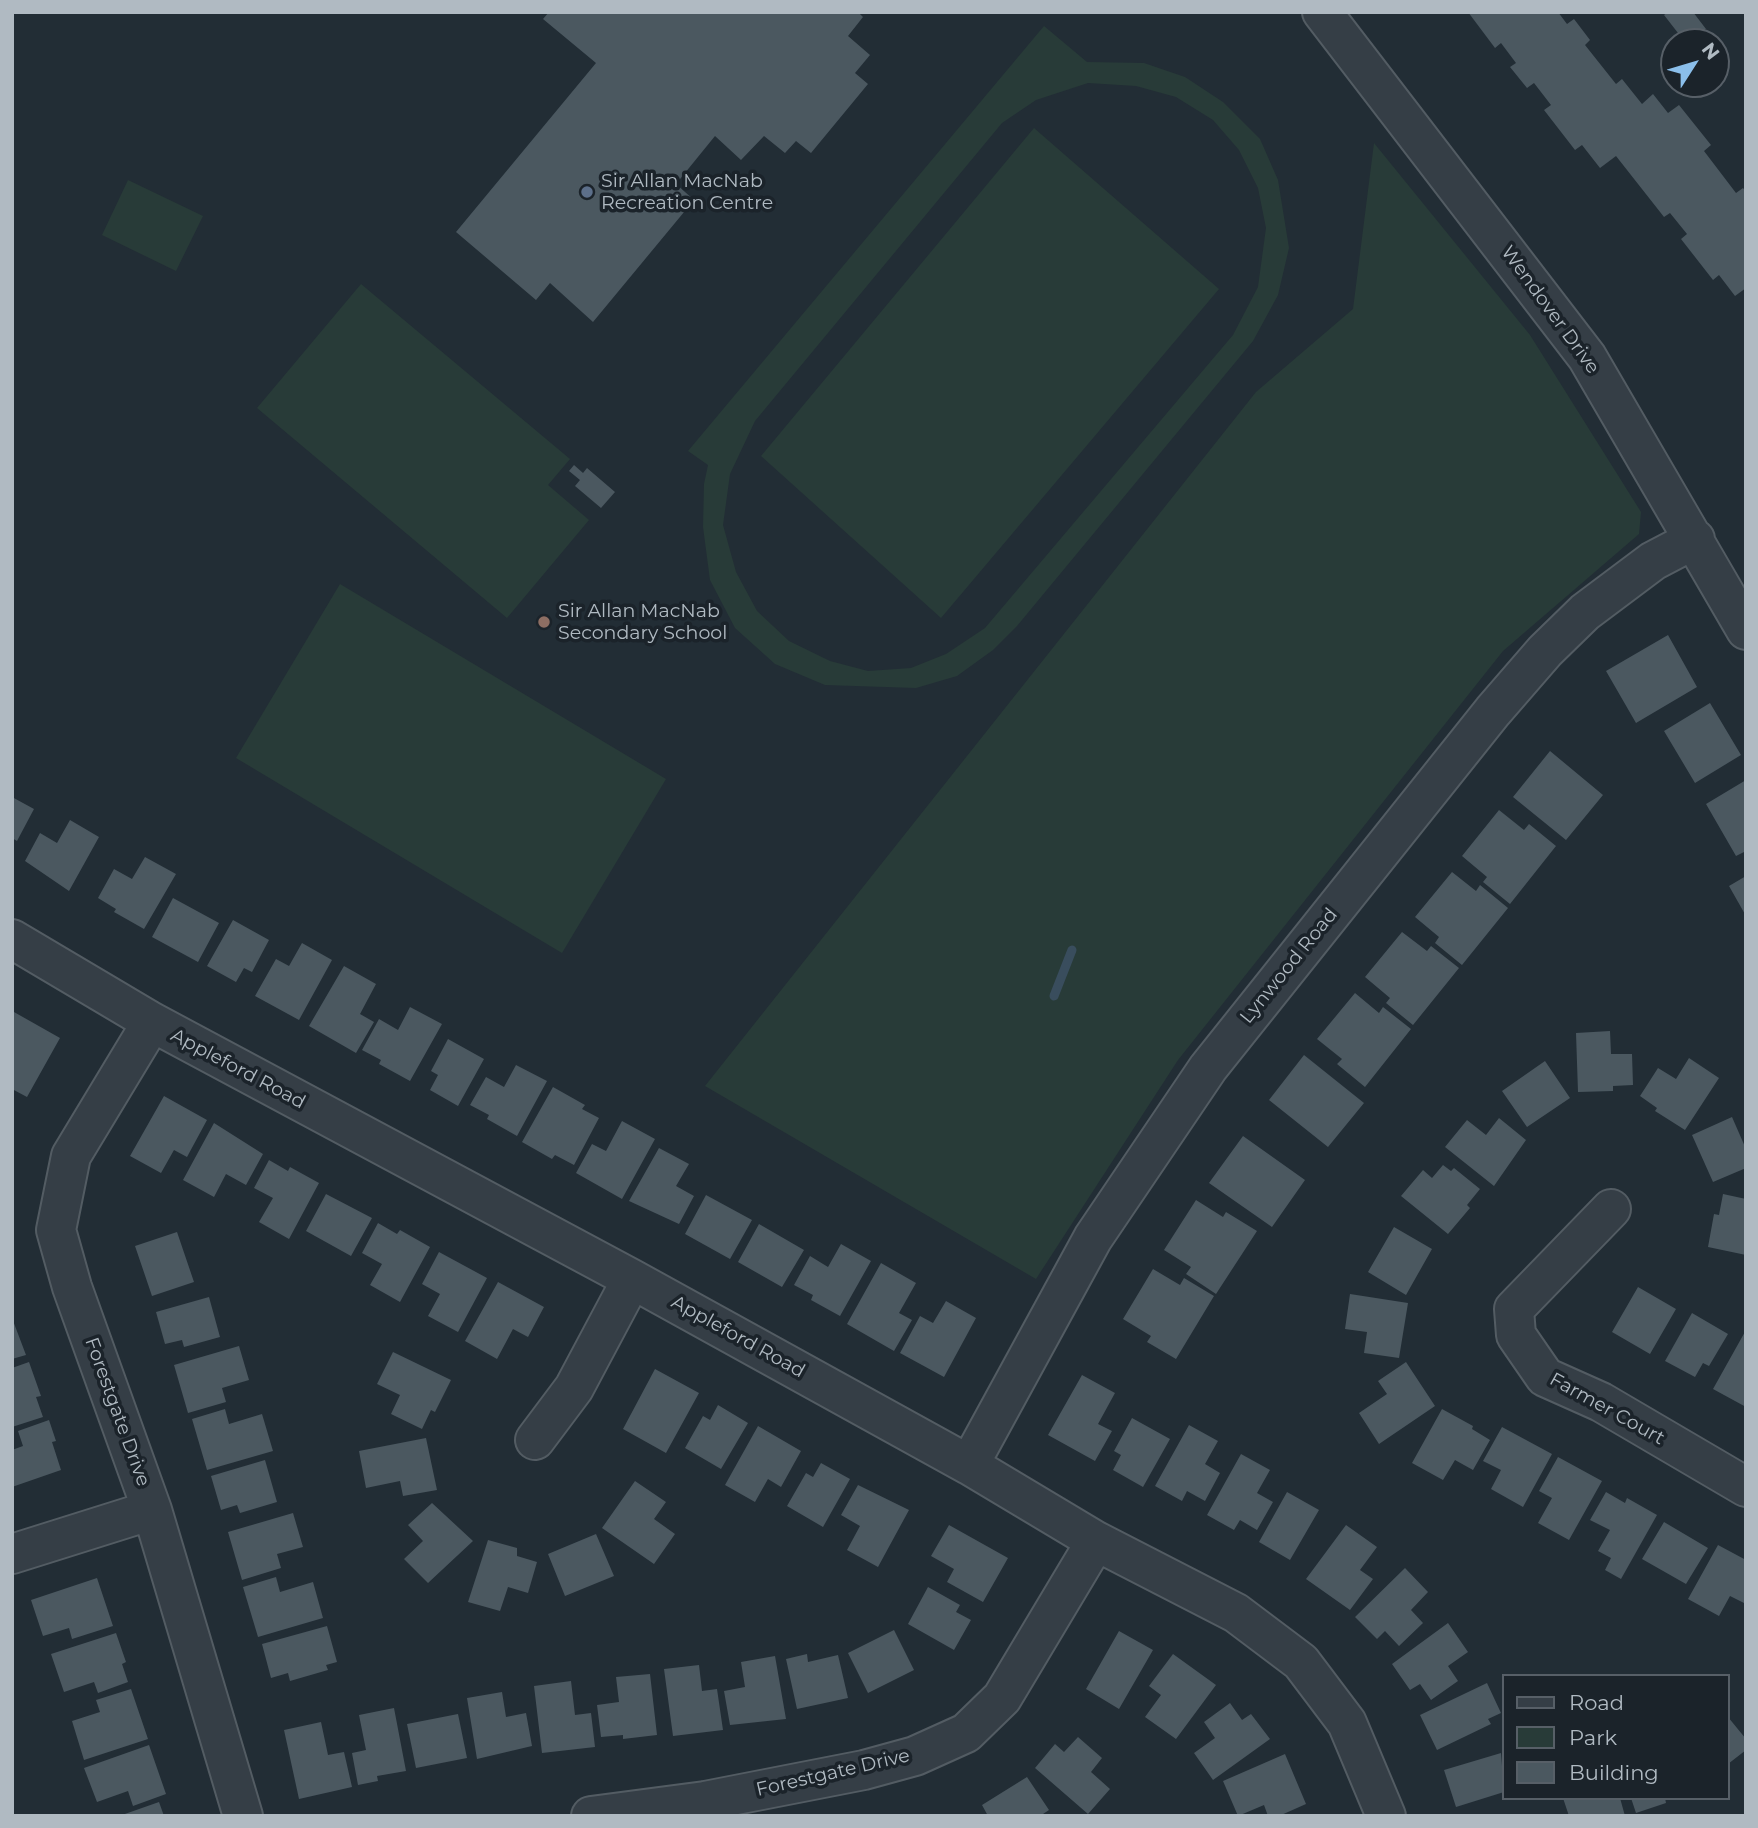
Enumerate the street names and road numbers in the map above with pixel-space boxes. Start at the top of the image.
street label: Wendover Drive [1496,242,1604,378]
street label: Lynwood Road [1235,904,1343,1028]
street label: Appleford Road [167,1024,309,1114]
street label: Appleford Road [667,1291,809,1383]
street label: Forestgate Drive [79,1334,155,1490]
street label: Farmer Court [1546,1368,1668,1450]
street label: Forestgate Drive [754,1744,912,1802]

